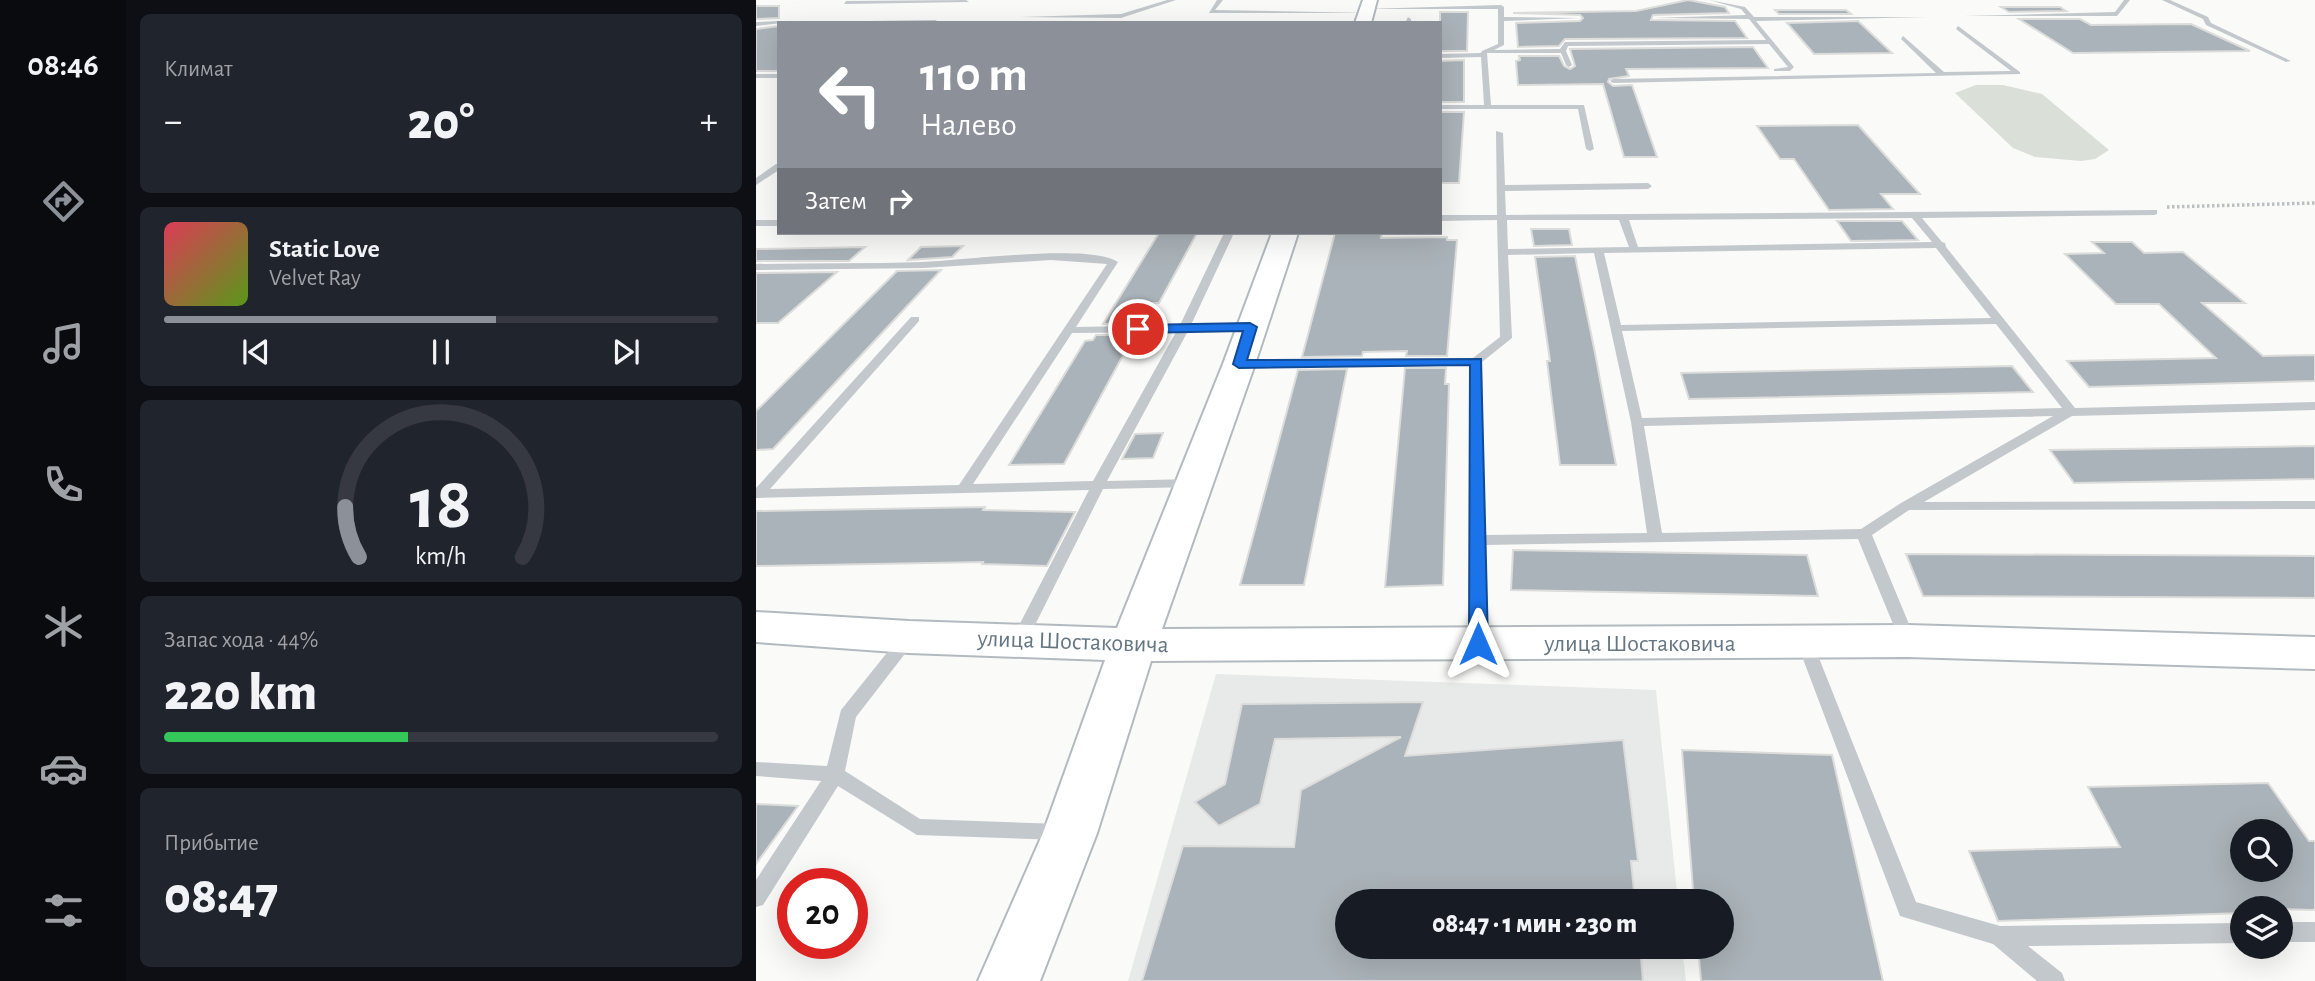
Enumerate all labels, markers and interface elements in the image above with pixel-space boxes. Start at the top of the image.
text: 08:46 [27,49,99,81]
icon: left [805,49,896,140]
text: 110 m [920,51,1028,100]
text: Климат [164,58,233,81]
text: 20° [407,96,475,148]
text: − [164,103,182,141]
text: + [700,103,718,141]
text: Налево [920,109,1017,141]
icon: directions [39,177,88,226]
icon: right [881,182,919,220]
text: Затем [805,188,867,214]
text: Static Love [269,236,380,262]
text: Velvet Ray [269,267,361,290]
pin [1108,299,1168,359]
icon: arrive [1119,310,1157,348]
icon: music [39,319,88,368]
icon: previous [237,333,275,371]
icon: pause [422,333,460,371]
icon: next [607,333,645,371]
icon: phone [39,460,88,509]
text: 18 [410,469,472,542]
text: km/h [415,543,467,568]
icon: climate [39,602,88,651]
position arrow [1441,607,1515,681]
street label: улица Шостаковича [976,627,1169,657]
text: Запас хода · 44% [164,629,318,652]
street label: улица Шостаковича [1543,632,1736,656]
text: 220 km [164,667,317,719]
icon: car [39,744,88,793]
map controls [2230,819,2293,959]
button: search [2230,819,2293,882]
text: Прибытие [164,832,259,855]
speed limit sign: 20 [777,868,868,959]
text: 08:47 [164,870,279,922]
icon: filters [39,886,88,935]
button: layers [2230,896,2293,959]
text: 08:47 · 1 мин · 230 m [1432,911,1637,937]

